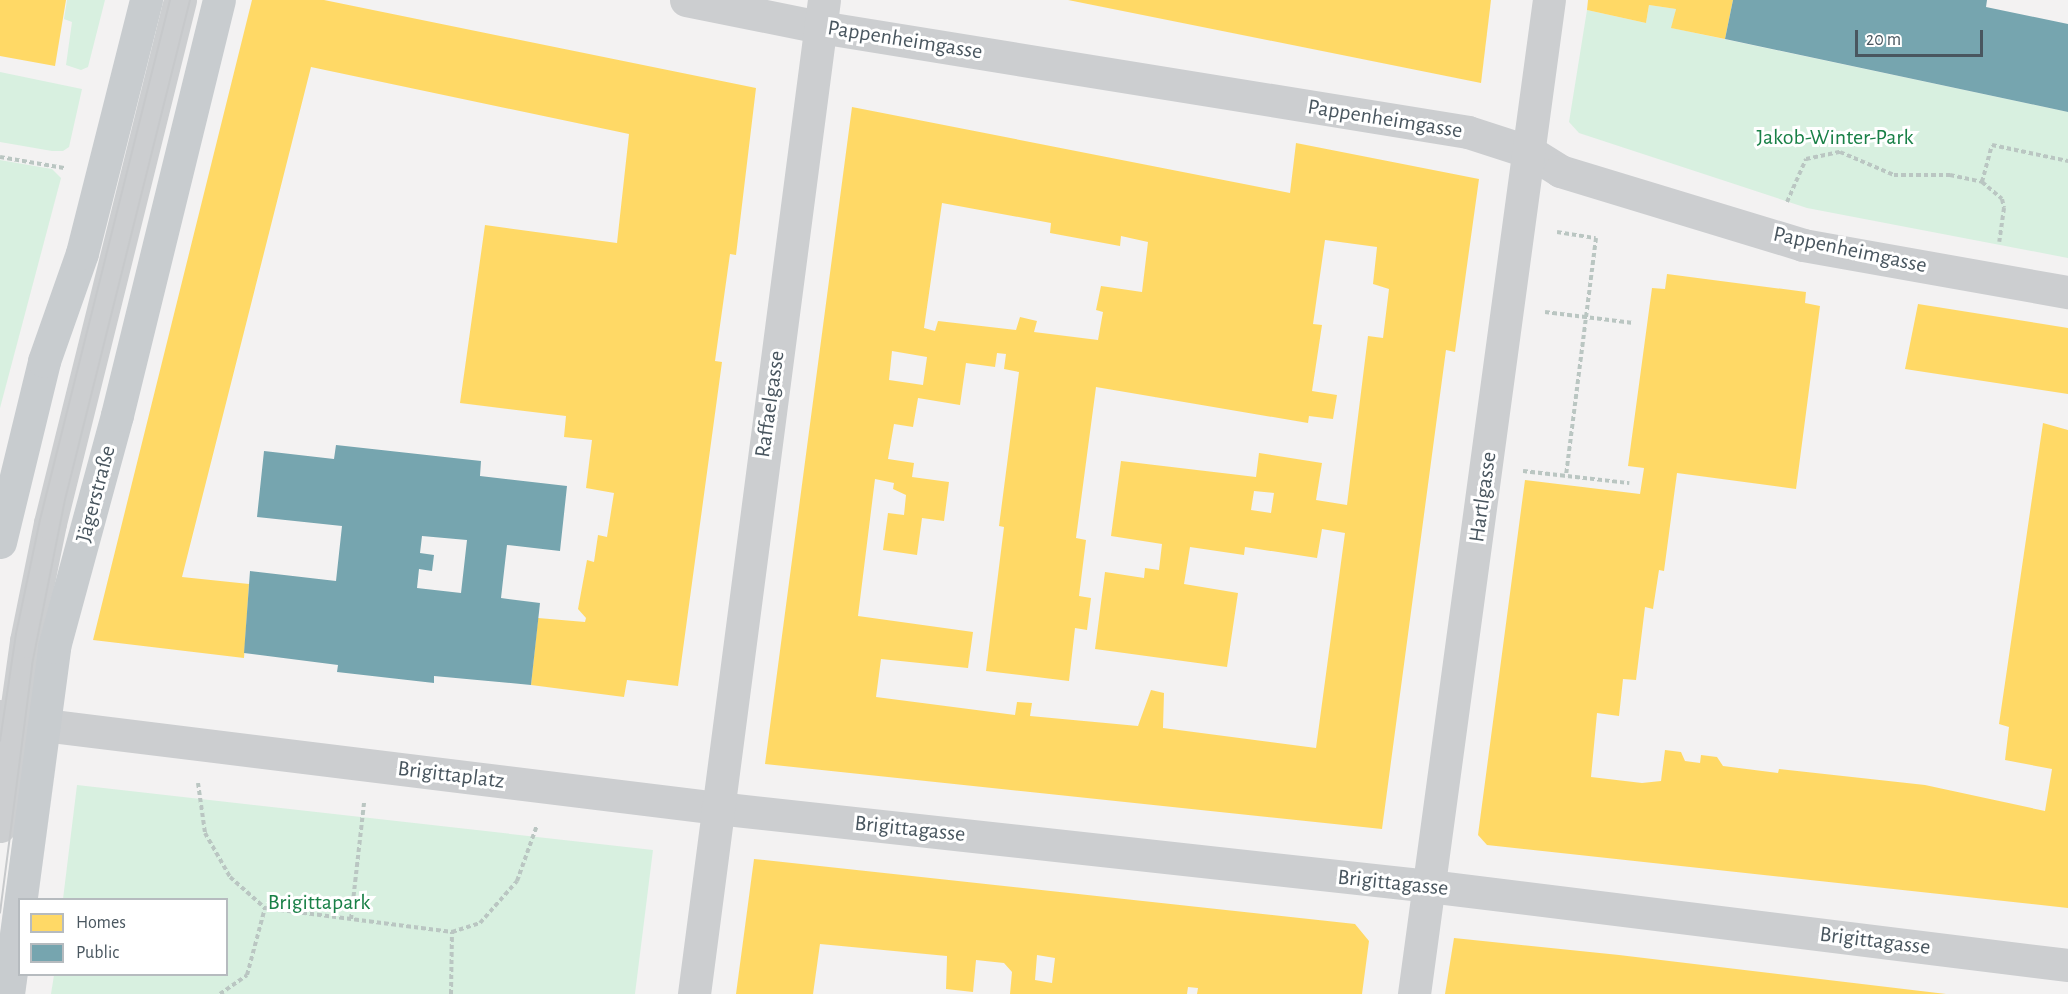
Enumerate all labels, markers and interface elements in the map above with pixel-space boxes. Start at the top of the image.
street label: Pappenheimgasse [826,15,984,65]
scale bar [1858,18,1986,56]
text: 20 m [1866,31,1901,49]
street label: Pappenheimgasse [1306,94,1464,144]
park label: Jakob-Winter-Park [1757,125,1913,151]
street label: Pappenheimgasse [1771,221,1929,279]
street label: Raffaelgasse [749,349,791,459]
street label: Jägerstraße [70,443,122,545]
street label: Hartlgasse [1464,450,1502,544]
street label: Brigittaplatz [396,755,506,795]
street label: Brigittagasse [853,810,967,848]
street label: Brigittagasse [1336,864,1450,902]
park label: Brigittapark [268,890,370,916]
legend [18,898,228,976]
text: Homes [76,914,126,932]
street label: Brigittagasse [1818,921,1932,961]
text: Public [76,944,119,962]

